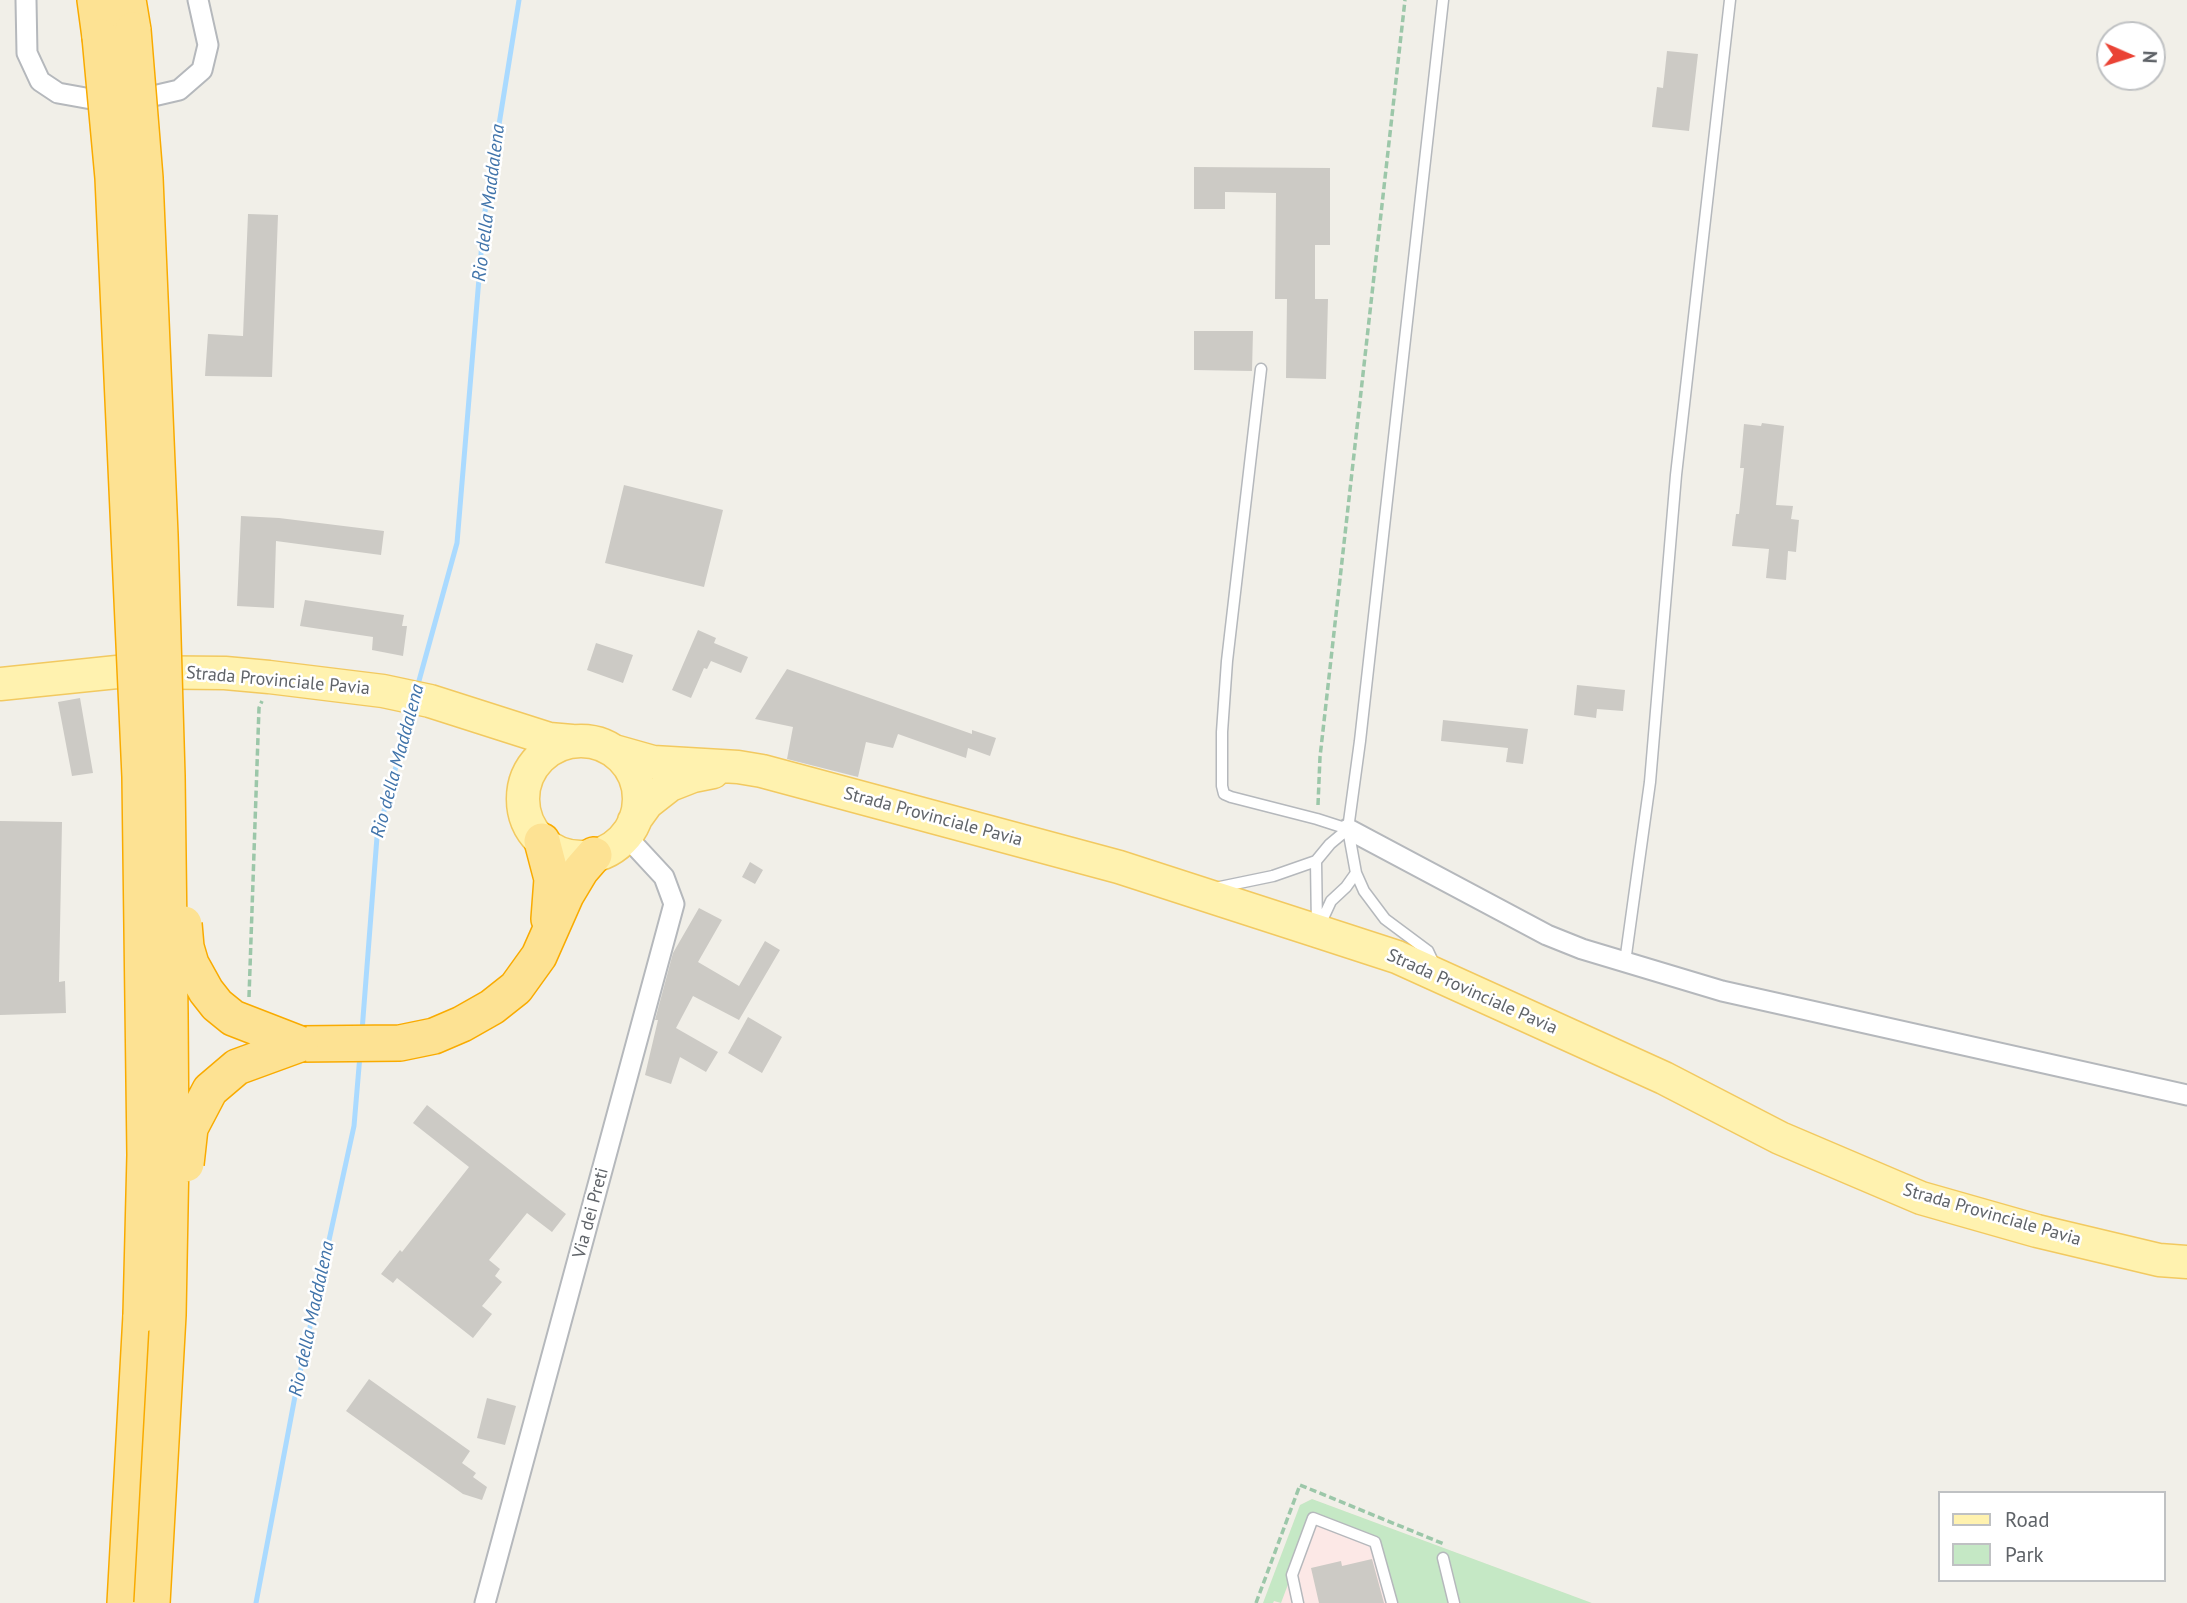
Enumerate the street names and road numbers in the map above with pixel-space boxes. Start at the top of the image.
street label: Strada Provinciale Pavia [185,662,371,700]
street label: Strada Provinciale Pavia [841,783,1025,851]
street label: Strada Provinciale Pavia [1383,945,1561,1039]
street label: Via dei Preti [569,1165,613,1261]
street label: Strada Provinciale Pavia [1900,1179,2084,1251]

